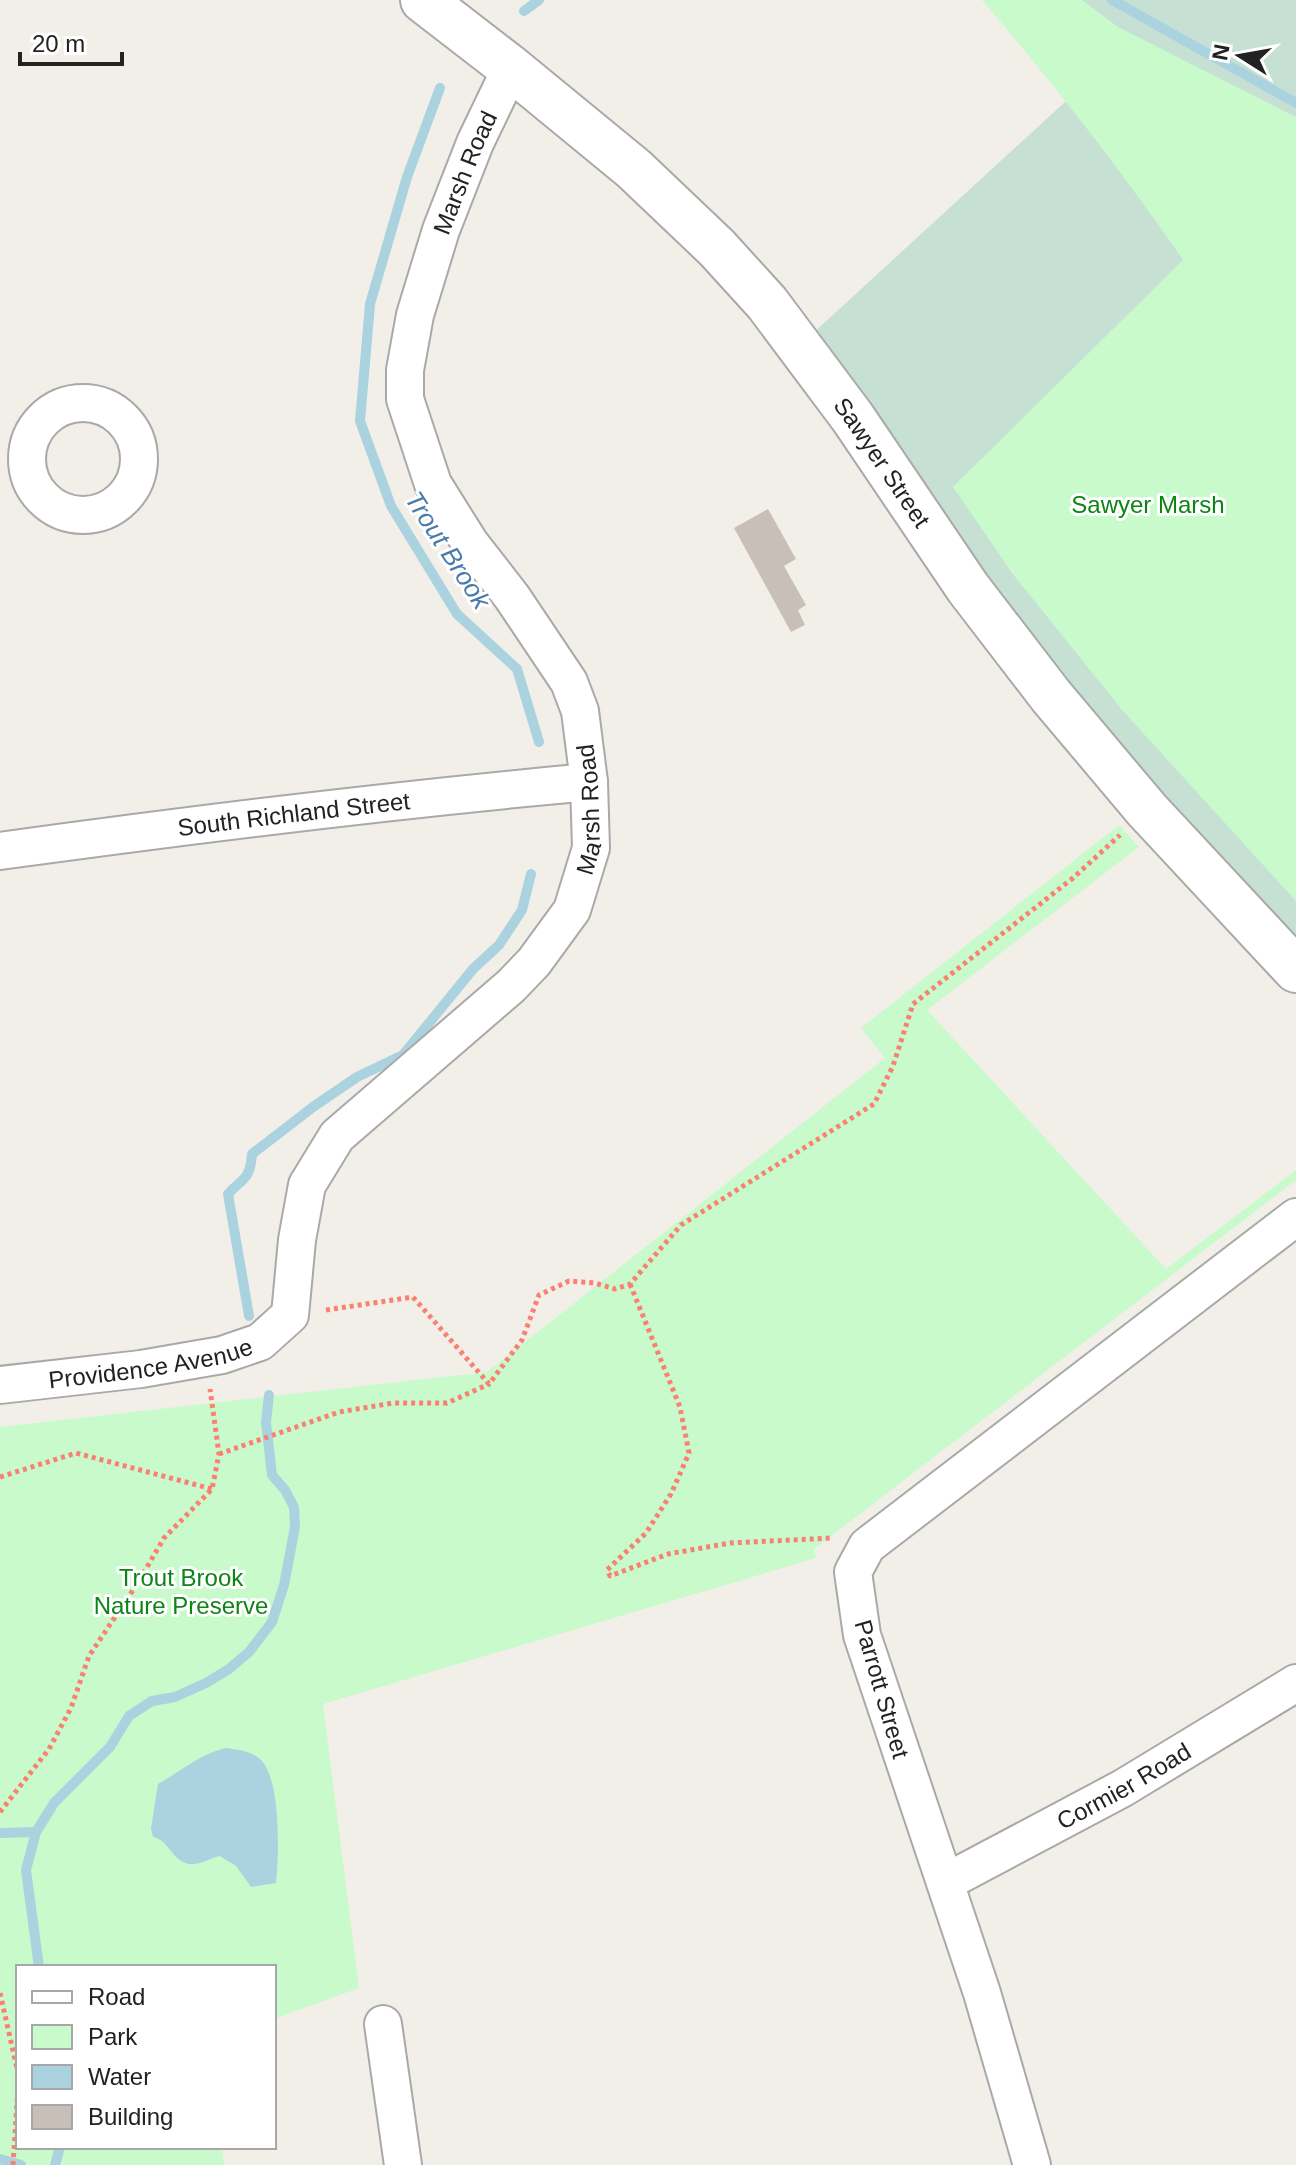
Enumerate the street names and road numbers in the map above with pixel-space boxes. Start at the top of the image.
street label: Marsh Road [427,106,502,238]
street label: Sawyer Street [829,392,936,532]
street label: Marsh Road [570,743,606,878]
street label: South Richland Street [176,787,411,841]
street label: Providence Avenue [47,1332,256,1393]
street label: Parrott Street [849,1617,915,1762]
street label: Cormier Road [1052,1737,1195,1834]

